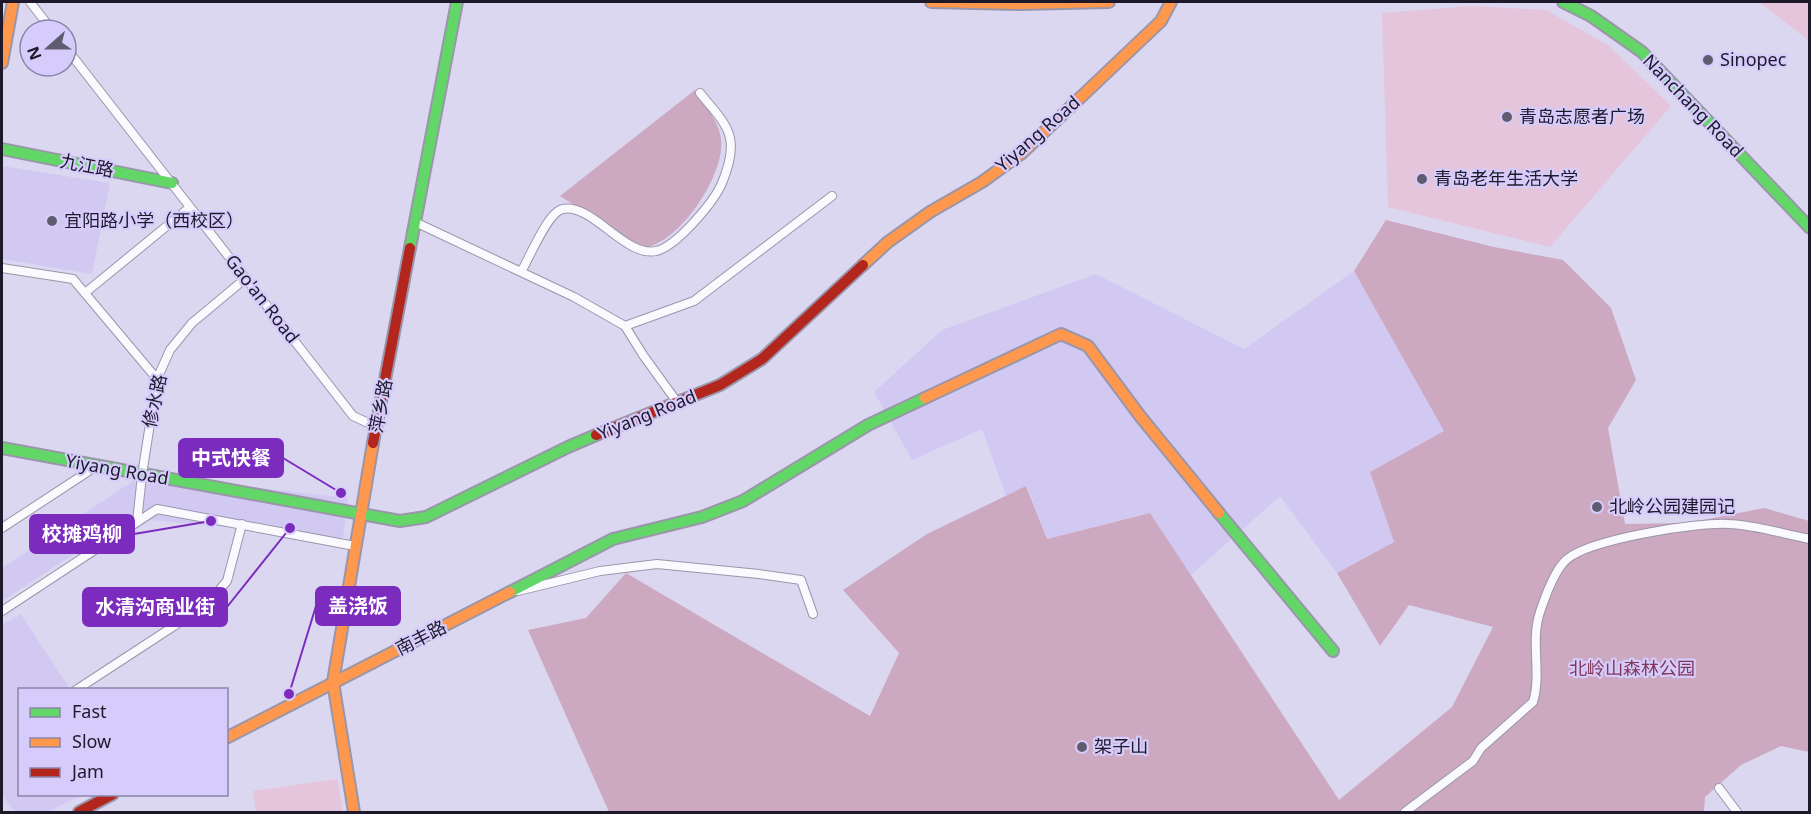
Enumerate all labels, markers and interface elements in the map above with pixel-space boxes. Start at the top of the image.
north arrow [18,18,78,78]
text: N [21,43,47,63]
place label: Sinopec [1720,47,1787,71]
street label: Nanchang Road [1638,48,1749,162]
marker: Sinopec [1701,53,1715,67]
street label: Yiyang Road [990,90,1085,176]
place label: 青岛志愿者广场 [1519,104,1645,128]
marker: 青岛志愿者广场 [1500,110,1514,124]
street label: 九江路 [58,148,116,182]
place label: 青岛老年生活大学 [1434,166,1578,190]
marker: 青岛老年生活大学 [1415,172,1429,186]
place label: 宜阳路小学（西校区） [64,208,244,232]
marker: 宜阳路小学（西校区） [45,214,59,228]
street label: Gao'an Road [221,249,305,348]
street label: 修水路 [137,372,171,430]
street label: 萍乡路 [363,377,397,435]
street label: Yiyang Road [594,383,699,445]
callout: 中式快餐 [179,439,283,477]
text: 中式快餐 [191,444,271,471]
street label: Yiyang Road [64,448,171,490]
place label: 北岭公园建园记 [1609,494,1735,518]
marker: 北岭公园建园记 [1590,500,1604,514]
callout: 校摊鸡柳 [30,515,134,553]
text: 校摊鸡柳 [42,520,122,547]
callout: 盖浇饭 [316,587,400,625]
callout: 水清沟商业街 [83,588,227,626]
text: 盖浇饭 [328,592,388,619]
text: 水清沟商业街 [95,593,215,620]
street label: 南丰路 [391,614,450,660]
park label: 北岭山森林公园 [1569,656,1695,680]
legend [18,688,228,796]
text: Fast [72,699,107,723]
text: Slow [72,729,111,753]
place label: 架子山 [1094,734,1148,758]
marker: 架子山 [1075,740,1089,754]
text: Jam [70,759,104,783]

